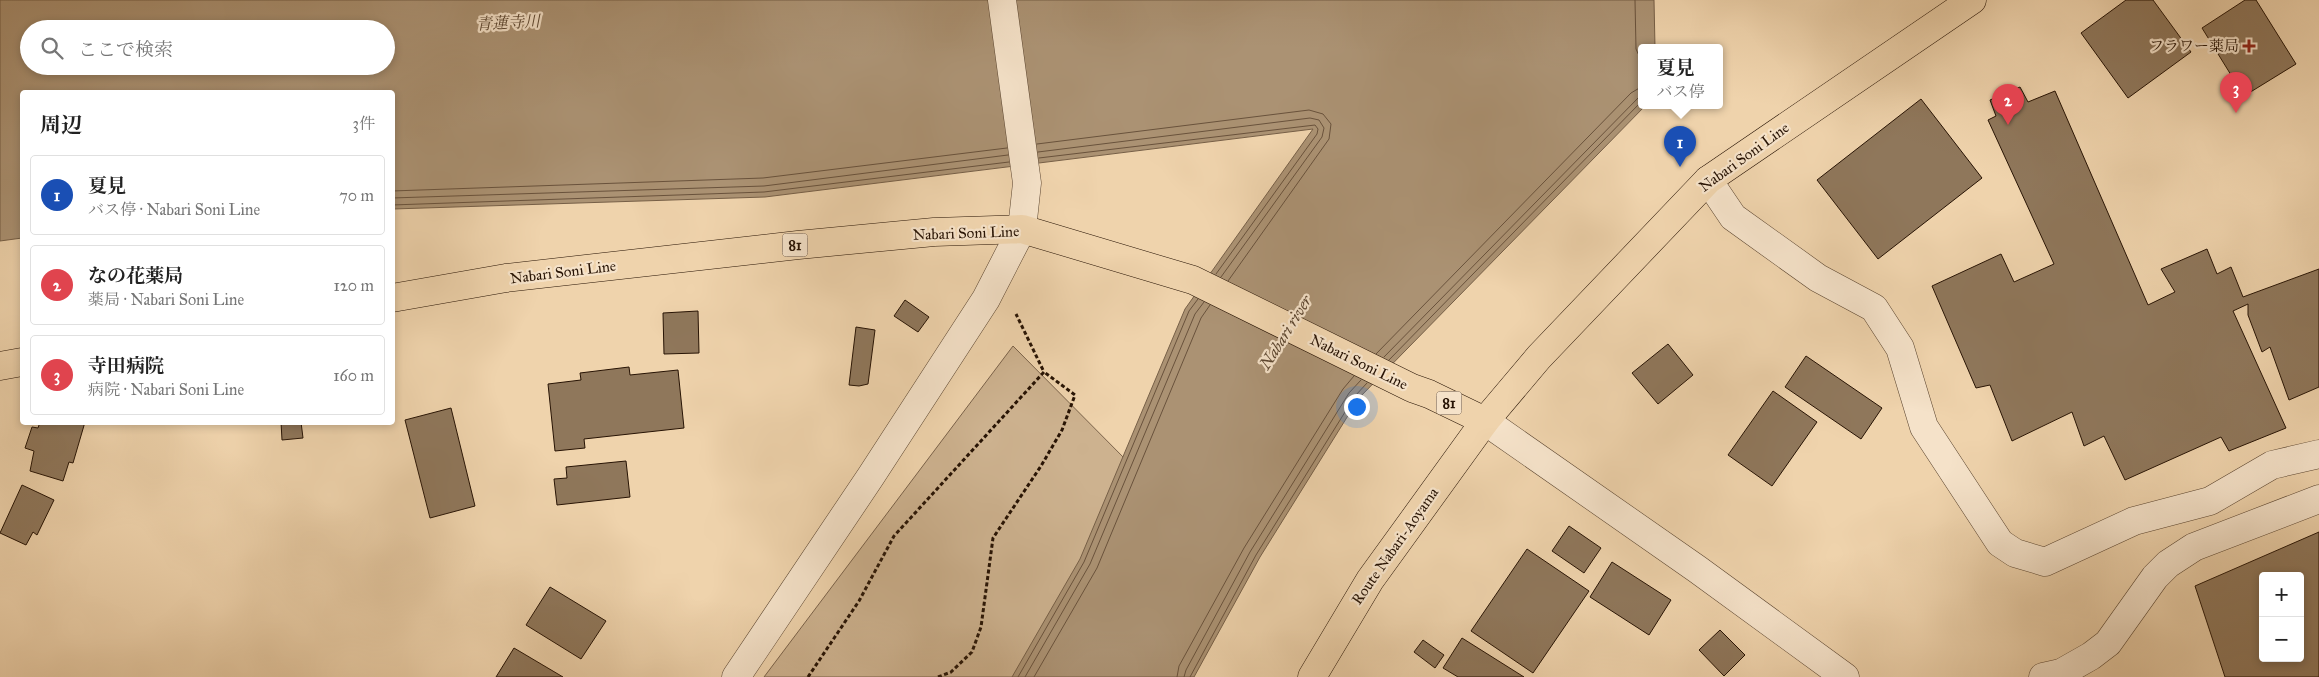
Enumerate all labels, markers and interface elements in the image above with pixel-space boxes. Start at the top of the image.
water label: 青蓮寺川 [476,11,542,34]
search box [20,20,395,75]
icon: search [38,34,66,62]
place label: フラワー薬局 [2149,37,2239,55]
text: ここで検索 [78,38,173,61]
marker: フラワー薬局 [2243,40,2255,52]
popup [1638,44,1723,109]
text: 夏見 [1656,56,1695,79]
pin: 3 [2220,72,2252,113]
text: バス停 [1656,82,1705,101]
pin: 2 [1992,84,2024,125]
text: 周辺 [40,112,82,138]
text: 3件 [353,114,375,133]
street label: Nabari Soni Line [1696,118,1792,196]
pin: 1 [1664,126,1696,167]
text: 夏見 [88,174,126,197]
text: 1 [54,186,60,205]
text: 70 m [339,186,374,205]
text: バス停 · Nabari Soni Line [88,200,260,219]
street label: Nabari Soni Line [912,222,1020,244]
road number: 81 [782,234,808,256]
street label: Nabari Soni Line [509,257,617,287]
text: なの花薬局 [88,264,183,287]
text: 2 [53,276,61,295]
text: 120 m [334,276,374,295]
text: 薬局 · Nabari Soni Line [88,290,244,309]
water label: Nabari river [1255,291,1316,373]
street label: Nabari Soni Line [1307,331,1411,393]
text: 寺田病院 [88,354,164,377]
text: 3 [54,366,60,385]
text: 160 m [333,366,374,385]
text: 病院 · Nabari Soni Line [88,380,244,399]
road number: 81 [1436,392,1462,414]
your location [1344,394,1370,420]
street label: Route Nabari-Aoyama [1348,483,1443,608]
map controls [2259,572,2304,662]
button: + [2259,572,2304,617]
button: − [2259,617,2304,662]

